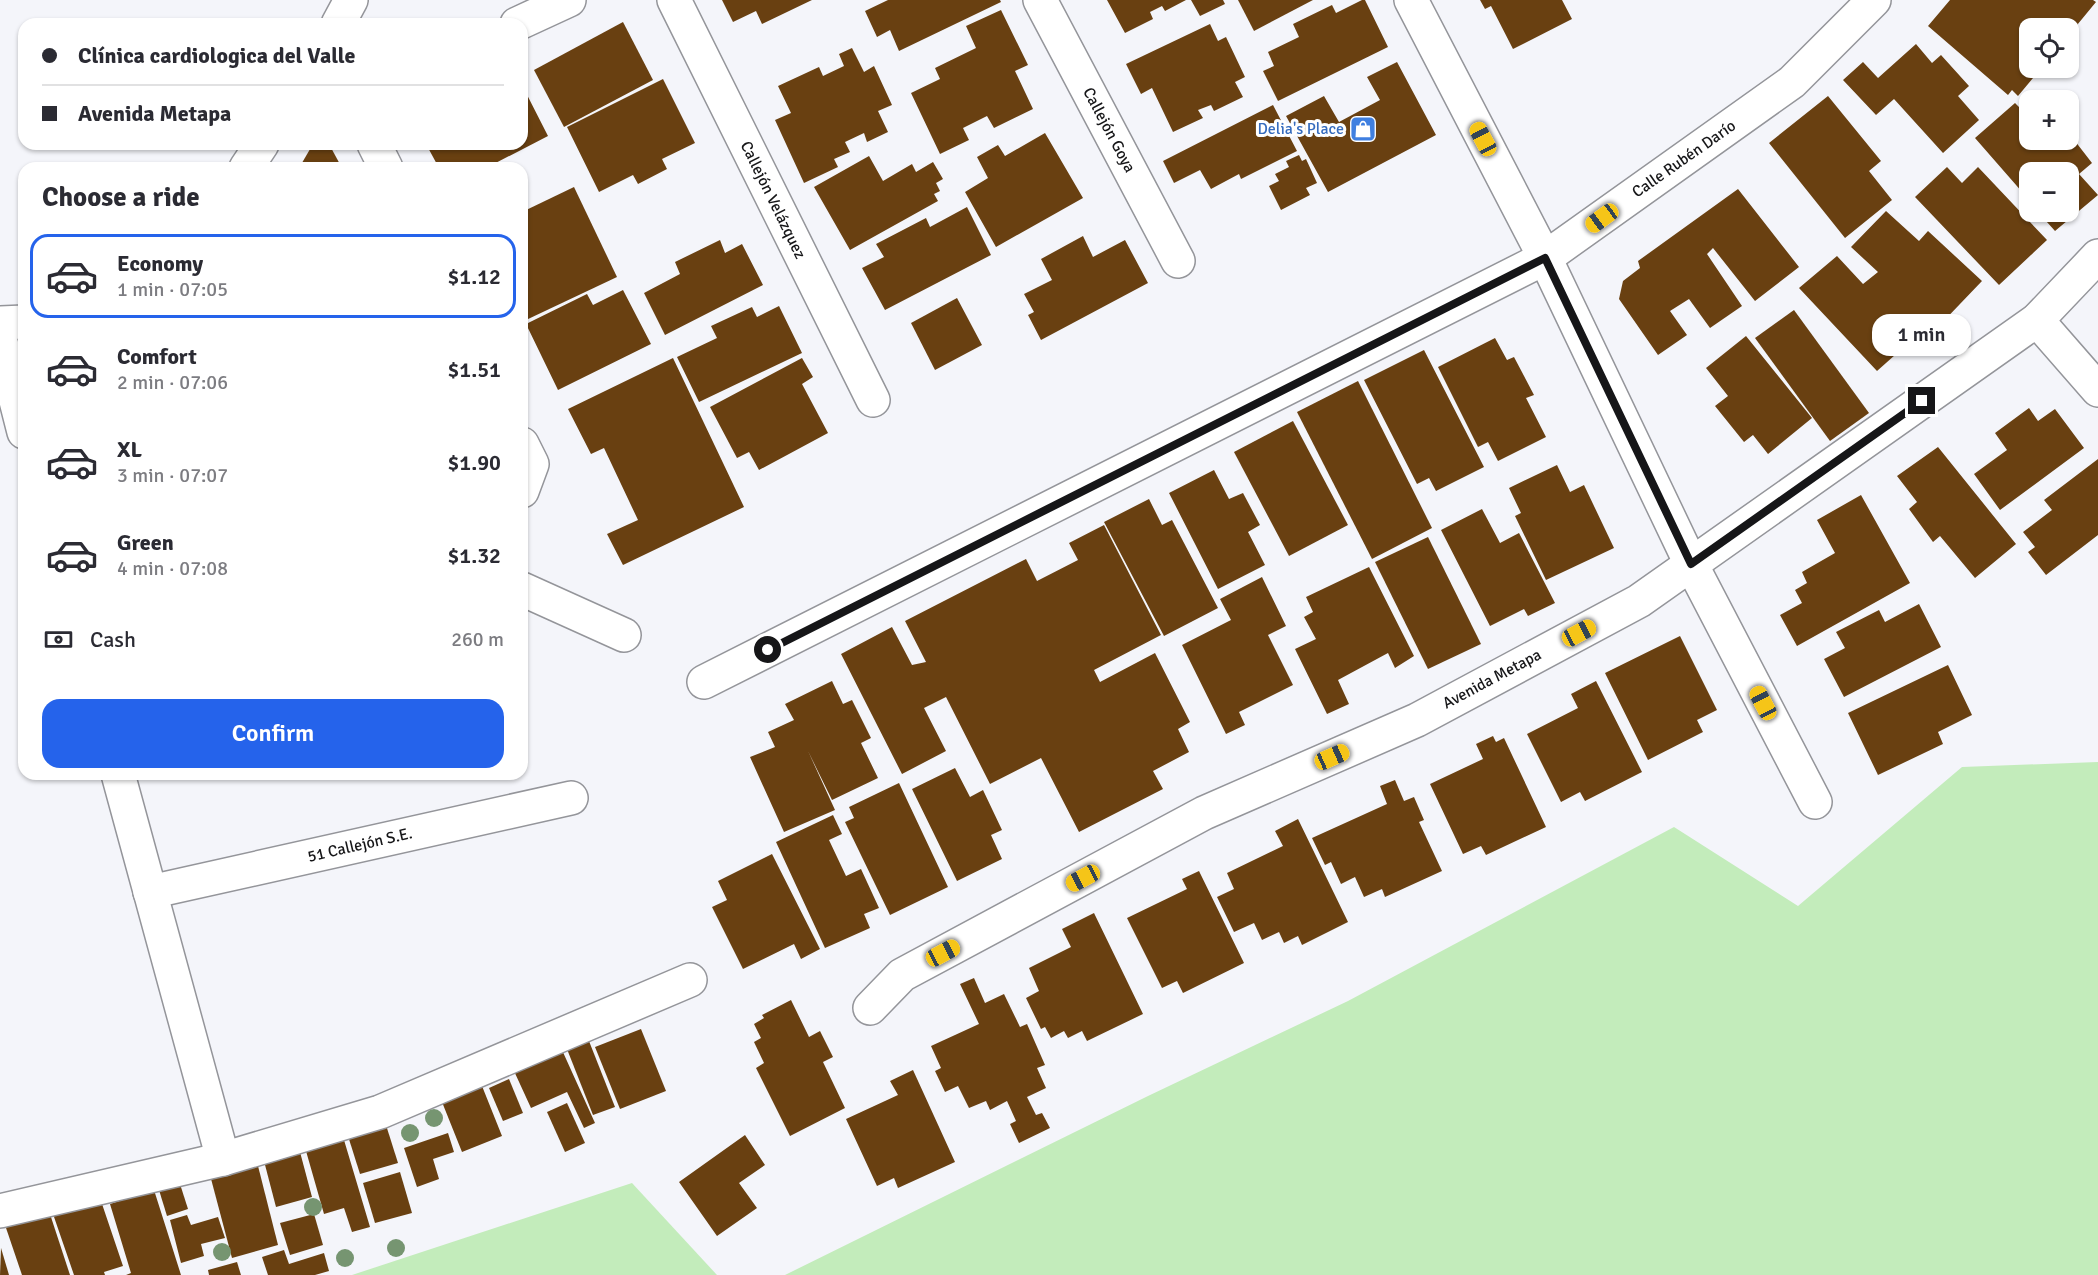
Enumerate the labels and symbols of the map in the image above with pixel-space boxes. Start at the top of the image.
street label: Callejón Goya [1078,84,1140,176]
shop icon: Delia's Place [1348,114,1378,144]
street label: Calle Rubén Darío [1628,116,1740,202]
place label: Delia's Place [1257,119,1344,139]
car [1467,119,1499,159]
street label: Callejón Velázquez [736,138,810,262]
car [1582,200,1622,236]
callout: 1 min [1872,314,1972,356]
route end [1908,387,1935,414]
car [1559,617,1599,649]
route start [754,636,781,663]
street label: Avenida Metapa [1439,645,1545,713]
car [1747,683,1779,723]
car [1312,741,1352,773]
street label: 51 Callejón S.E. [306,823,414,867]
car [1063,862,1103,894]
car [923,937,963,969]

